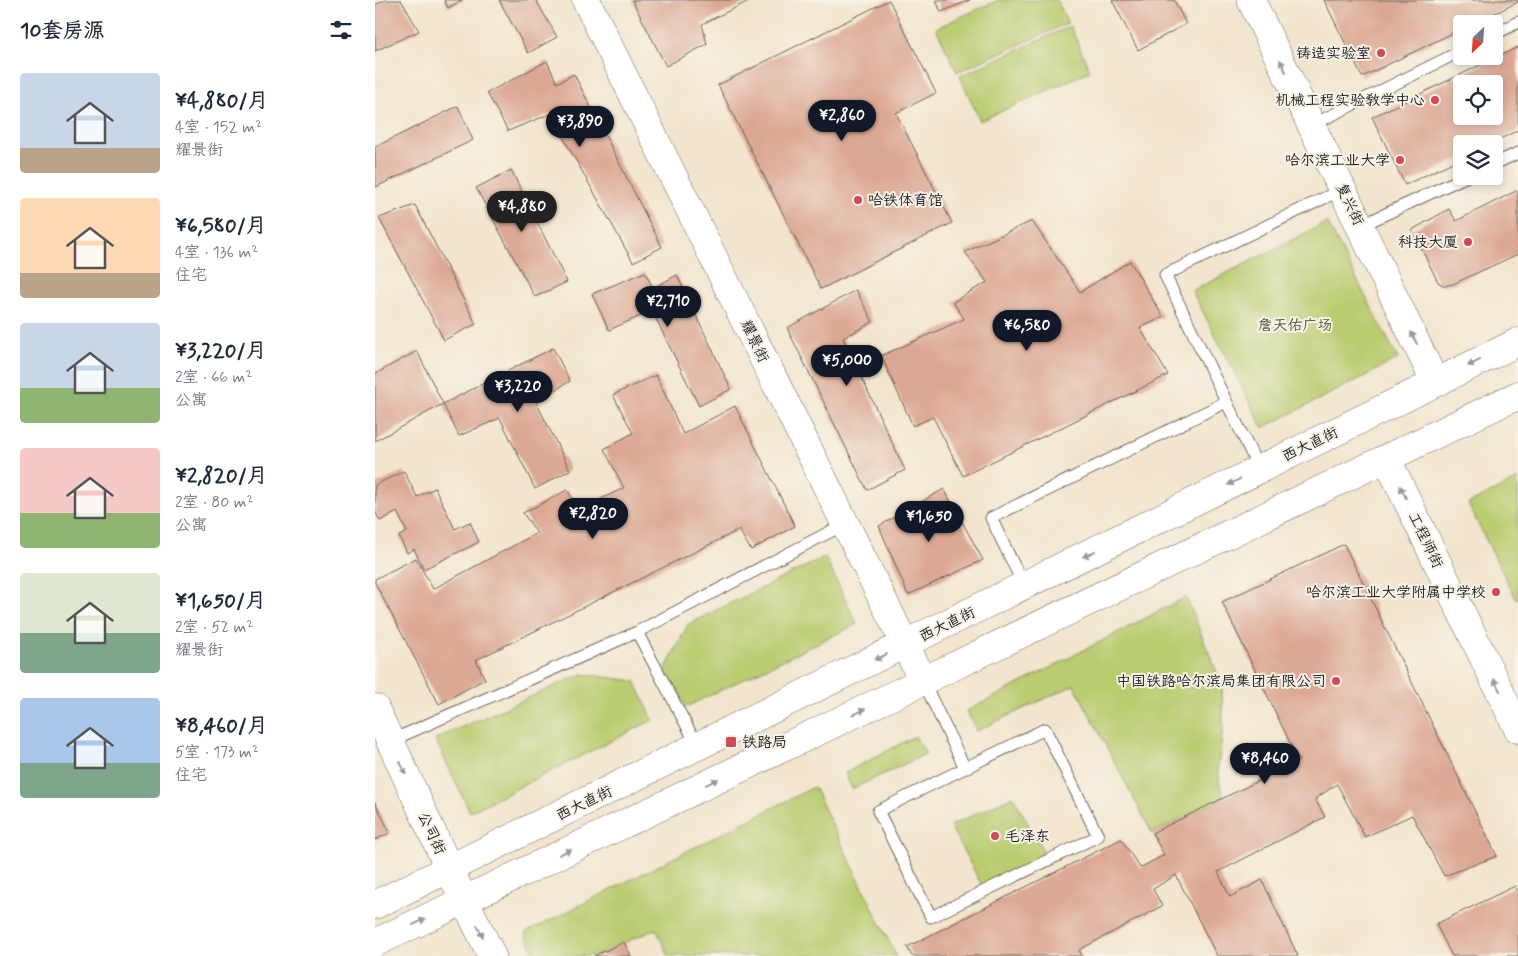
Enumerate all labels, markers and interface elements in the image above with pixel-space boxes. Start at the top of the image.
north arrow [1453,15,1503,65]
map controls [1453,15,1503,185]
icon: filters [327,16,355,44]
text: 10套房源 [20,17,104,45]
place label: 铸造实验室 [1296,44,1371,64]
marker: 铸造实验室 [1375,47,1387,59]
one-way arrow [1279,58,1287,73]
button: locate [1453,75,1503,125]
text: ¥4,880/月 [175,87,269,115]
place label: 机械工程实验教学中心 [1275,91,1425,111]
icon: home [60,93,120,153]
marker: 机械工程实验教学中心 [1429,94,1441,106]
pin: ¥2,860 [801,100,883,142]
text: ¥2,860 [819,105,865,126]
pin: ¥3,890 [539,106,621,148]
text: ¥3,890 [557,111,603,132]
text: 4室 · 152 m² [175,117,262,138]
button: layers [1453,135,1503,185]
text: 耀景街 [175,140,223,161]
place label: 哈尔滨工业大学 [1285,151,1390,171]
marker: 哈尔滨工业大学 [1394,154,1406,166]
street label: 复兴街 [1330,180,1368,229]
pin: ¥4,880 [481,190,563,233]
place label: 哈铁体育馆 [868,191,943,211]
marker: 哈铁体育馆 [852,194,864,206]
text: ¥4,880 [498,196,546,217]
text: ¥6,580/月 [175,212,267,240]
icon: home [60,218,120,278]
place label: 科技大厦 [1398,233,1458,253]
marker: 科技大厦 [1462,236,1474,248]
text: 4室 · 136 m² [175,242,258,263]
text: 住宅 [175,265,207,286]
pin: ¥2,710 [627,286,709,328]
text: ¥2,710 [646,291,690,312]
pin: ¥6,580 [986,310,1068,352]
text: ¥6,580 [1004,315,1051,336]
park label: 詹天佑广场 [1257,316,1333,336]
street label: 耀景街 [735,317,773,366]
one-way arrow [1410,331,1418,345]
text: ¥3,220/月 [175,337,267,365]
icon: home [60,343,120,403]
pin: ¥5,000 [806,344,888,387]
text: ¥5,000 [822,350,872,371]
one-way arrow [1467,359,1481,367]
text: 2室 · 66 m² [175,367,252,388]
pin: ¥3,220 [477,370,559,413]
text: ¥3,220 [495,376,541,397]
text: 公寓 [175,390,207,411]
street label: 西大直街 [1279,423,1342,467]
text: ¥2,820/月 [175,462,268,490]
icon: home [60,468,120,528]
one-way arrow [1227,478,1241,486]
one-way arrow [1399,484,1407,499]
text: 2室 · 80 m² [175,492,253,513]
pin: ¥2,820 [552,498,634,540]
pin: ¥1,650 [888,500,970,543]
text: ¥2,820 [569,503,617,524]
text: ¥1,650 [906,506,952,527]
street label: 工程师街 [1403,509,1447,572]
text: 公寓 [175,515,207,536]
one-way arrow [1082,550,1096,558]
place label: 哈尔滨工业大学附属中学校 [1306,583,1486,603]
marker: 哈尔滨工业大学附属中学校 [1490,586,1502,598]
text: ¥1,650/月 [175,587,266,615]
icon: home [60,593,120,653]
street label: 西大直街 [916,603,979,647]
text: 2室 · 52 m² [175,617,253,638]
text: 耀景街 [175,640,223,661]
one-way arrow [873,653,888,661]
place label: 中国铁路哈尔滨局集团有限公司 [1116,672,1326,692]
marker: 中国铁路哈尔滨局集团有限公司 [1330,675,1342,687]
one-way arrow [1493,678,1501,692]
one-way arrow [852,708,866,716]
text: ¥8,460/月 [175,712,268,740]
icon: home [60,718,120,778]
place label: 铁路局 [742,733,787,753]
marker: 铁路局 [724,735,738,749]
text: 5室 · 173 m² [175,742,259,763]
pin: ¥8,460 [1224,742,1306,785]
text: ¥8,460 [1241,748,1289,769]
one-way arrow [399,761,407,775]
text: 住宅 [175,765,207,786]
one-way arrow [705,778,719,786]
street label: 西大直街 [553,782,616,826]
street label: 公司街 [413,809,450,858]
place label: 毛泽东 [1005,827,1050,847]
marker: 毛泽东 [989,830,1001,842]
one-way arrow [558,847,573,856]
one-way arrow [412,918,426,926]
one-way arrow [476,924,484,938]

